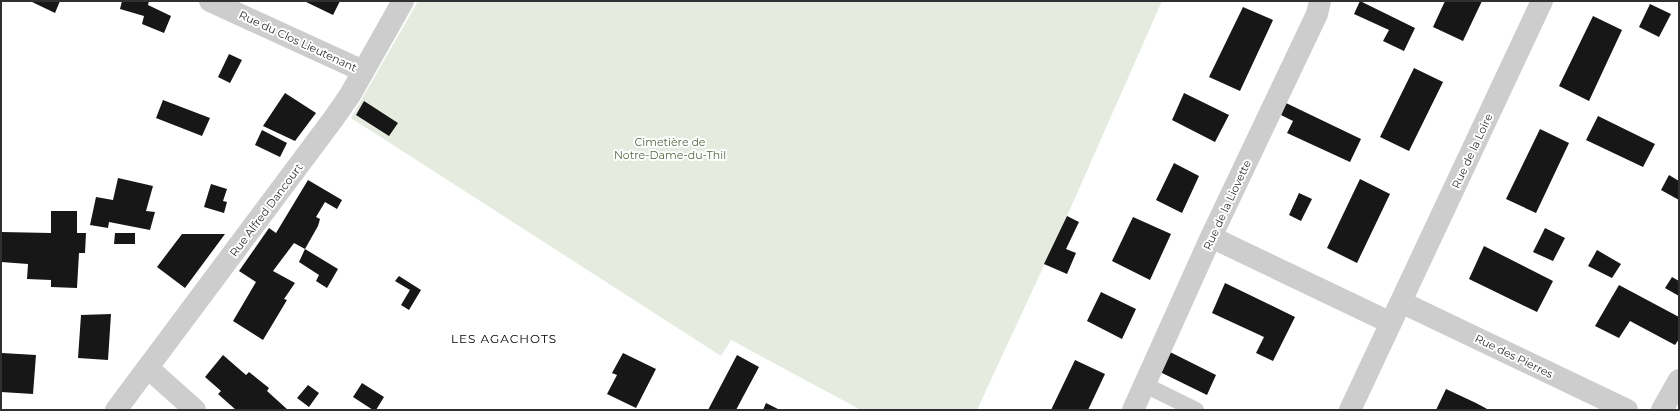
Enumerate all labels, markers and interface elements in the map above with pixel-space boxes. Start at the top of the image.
street label: Rue du Clos Lieutenant [237,7,360,75]
street label: Rue de la Loire [1448,111,1496,191]
park label: Cimetière de Notre-Dame-du-Thil [614,135,726,162]
street label: Rue de la Liovette [1200,157,1254,252]
street label: Rue Alfred Dancourt [226,160,306,259]
district label: LES AGACHOTS [451,331,557,346]
street label: Rue des Pierres [1473,331,1556,381]

